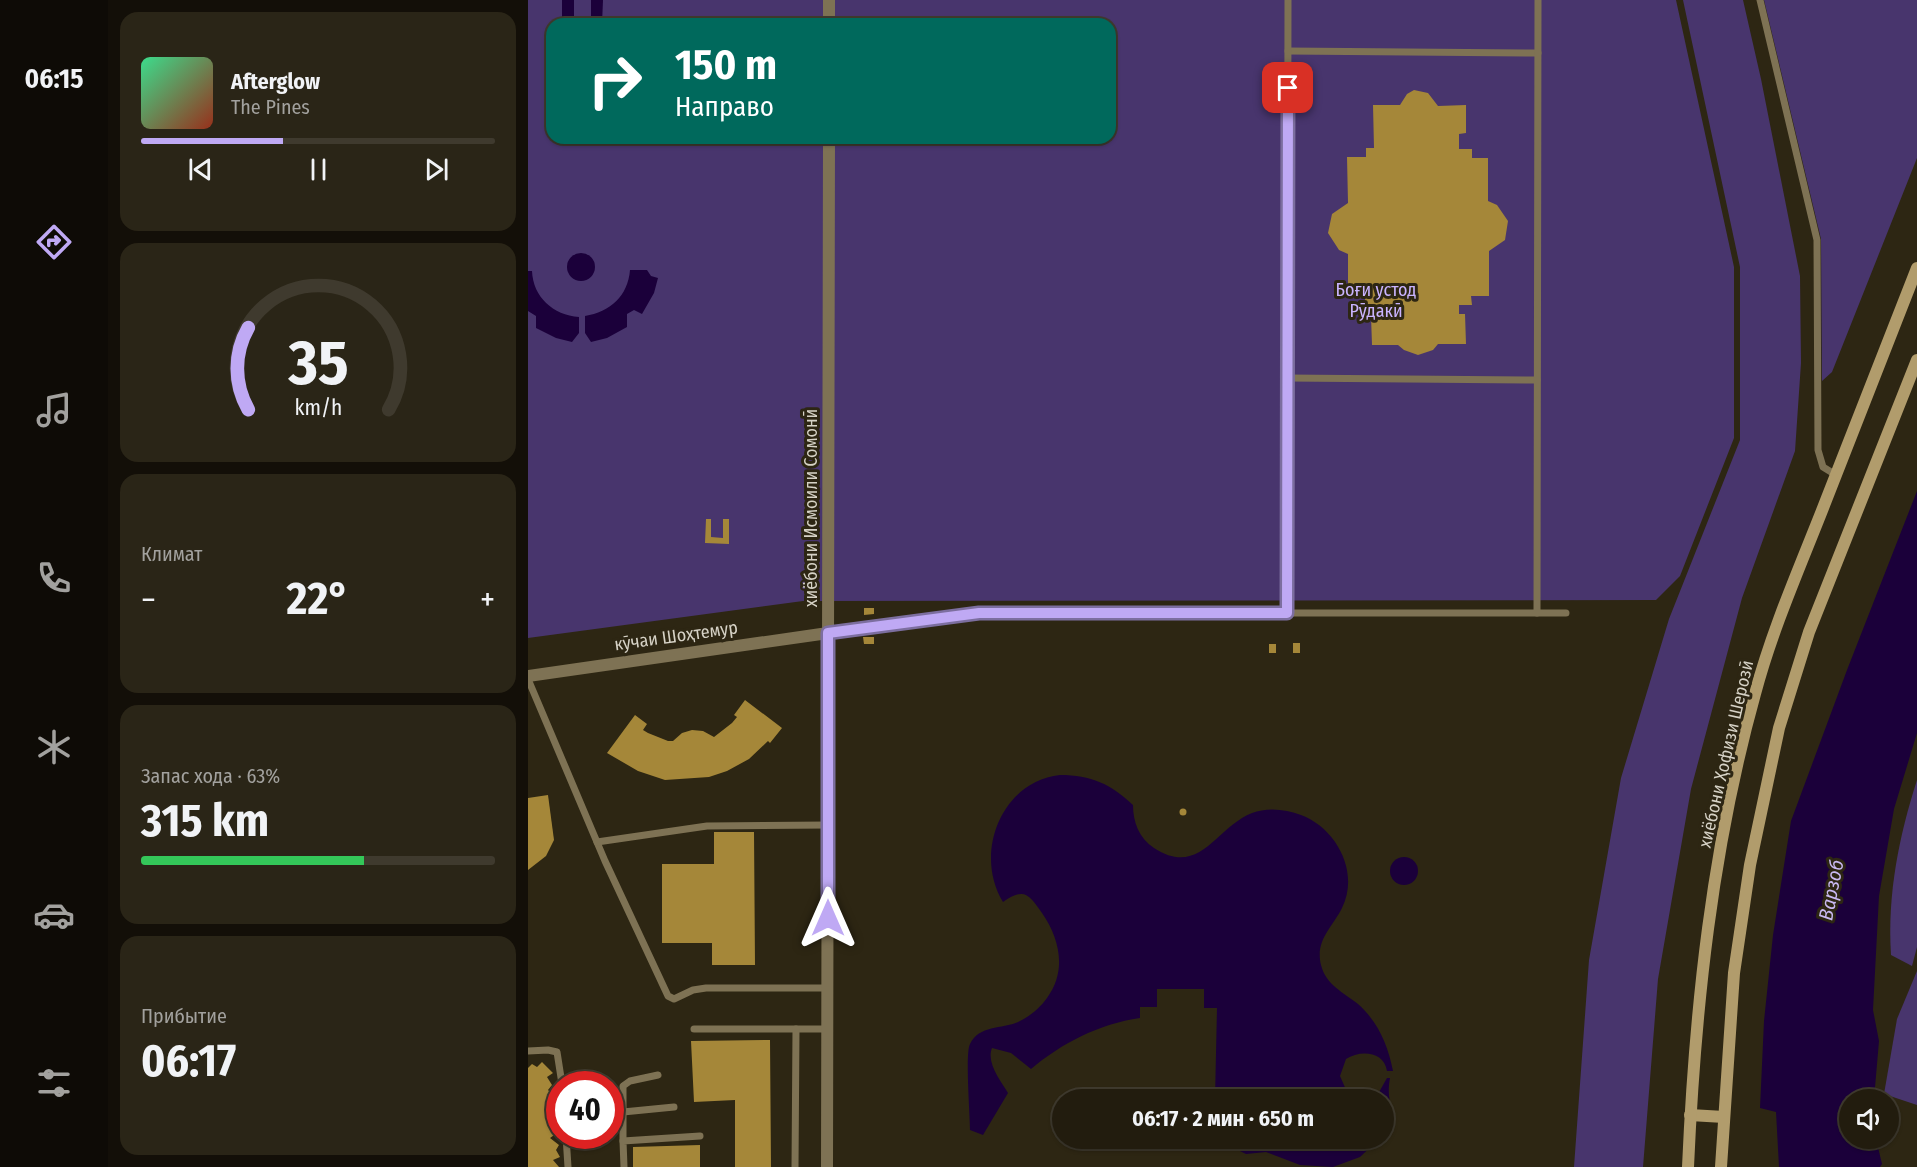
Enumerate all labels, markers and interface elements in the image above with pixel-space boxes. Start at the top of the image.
text: 150 m [675,40,777,90]
icon: right [576,42,654,120]
pin [1262,62,1313,113]
text: 06:15 [25,63,83,95]
text: Afterglow [231,68,320,95]
icon: arrive [1271,71,1304,104]
text: Направо [675,91,774,123]
text: The Pines [231,95,310,119]
icon: previous [184,153,217,186]
icon: pause [302,153,335,186]
icon: next [420,153,453,186]
icon: directions [33,221,75,263]
park label: Боғи устод Рӯдакӣ [1336,279,1416,322]
text: 35 [287,326,348,401]
icon: music [33,389,75,431]
text: km/h [294,395,342,421]
street label: хиёбони Исмоили Сомонӣ [800,409,822,607]
text: Климат [141,542,202,566]
icon: phone [33,557,75,599]
text: 22° [287,572,349,626]
text: − [141,580,156,620]
text: + [480,580,495,620]
street label: кӯчаи Шоҳтемур [613,616,739,656]
street label: хиёбони Ҳофизи Шерозӣ [1694,658,1758,850]
icon: climate [33,726,75,768]
text: Запас хода · 63% [141,764,280,788]
text: 315 km [141,794,269,848]
water label: Варзоб [1813,858,1849,922]
position arrow [796,886,860,950]
icon: car [33,894,75,936]
text: Прибытие [141,1004,227,1028]
text: 06:17 [141,1034,236,1088]
icon: filters [33,1062,75,1104]
speed limit sign: 40 [546,1071,624,1149]
map controls [1839,1089,1899,1149]
button: sound [1839,1089,1899,1149]
text: 06:17 · 2 мин · 650 m [1132,1105,1314,1132]

